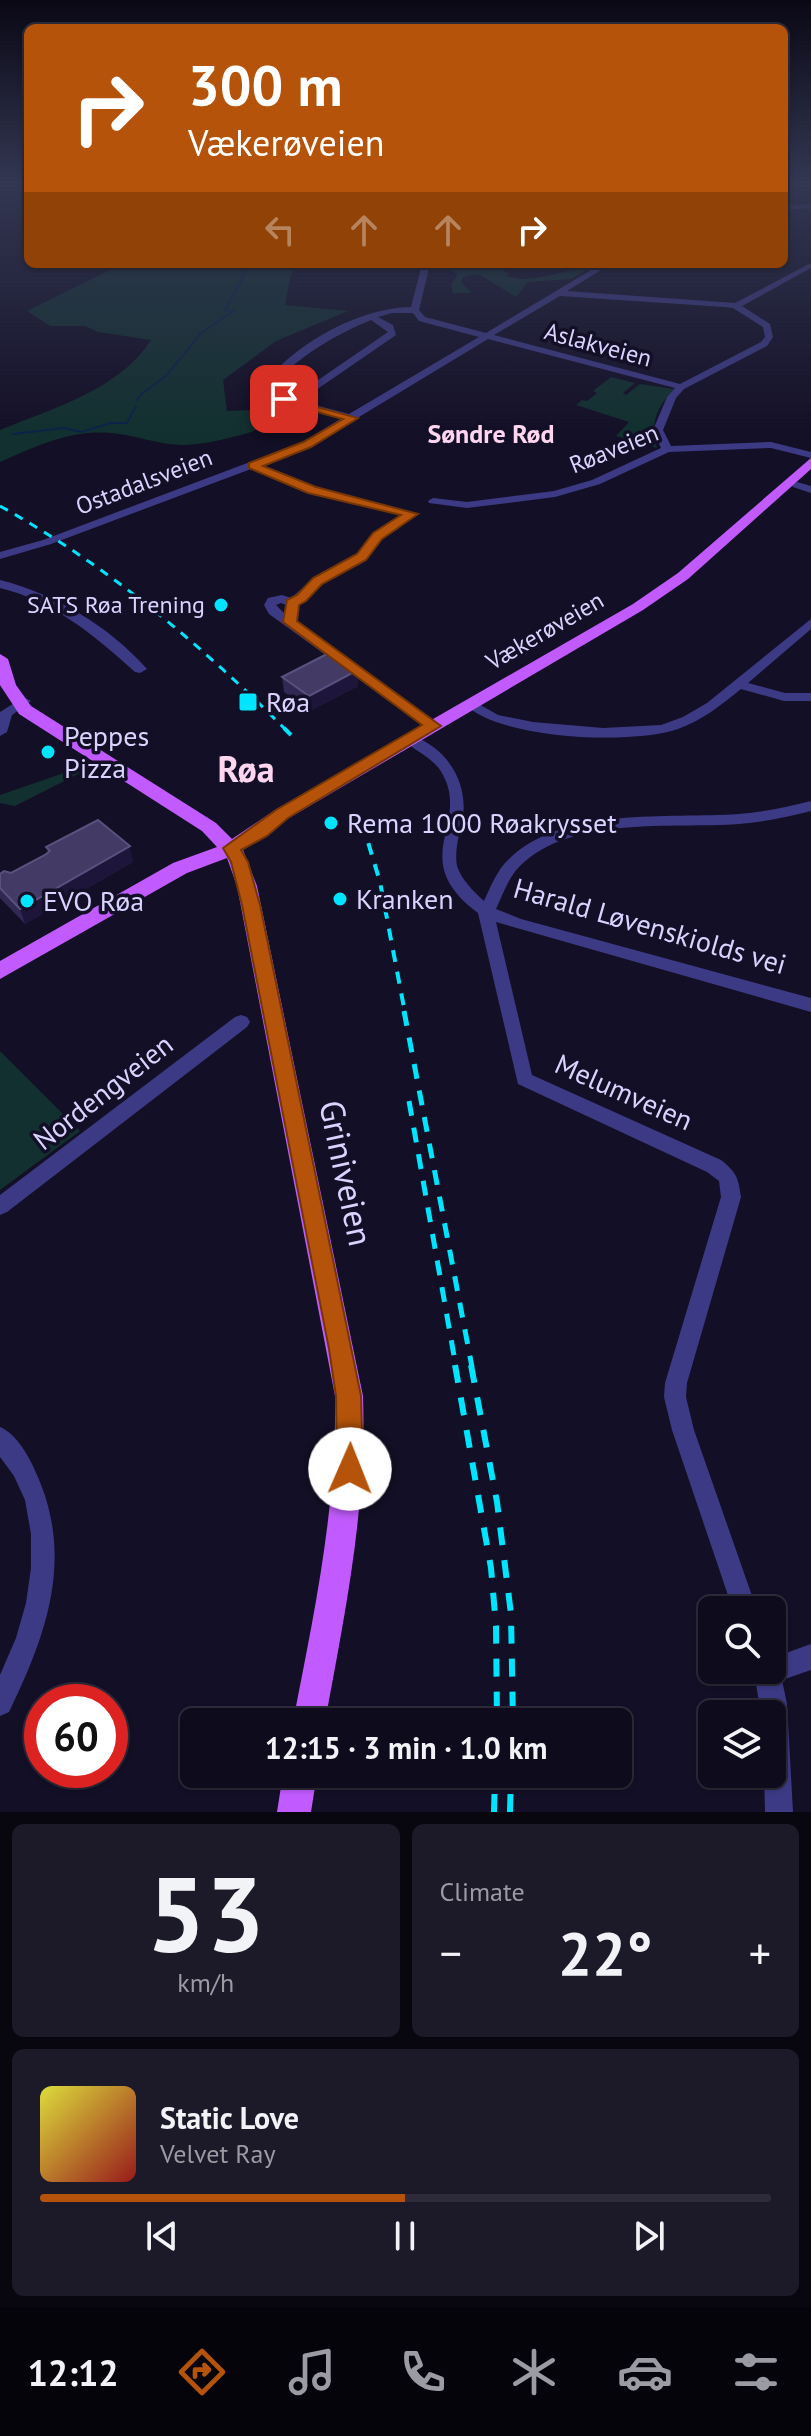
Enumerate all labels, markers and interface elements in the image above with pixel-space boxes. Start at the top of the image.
text: 300 m [188,49,343,121]
icon: right [56,56,160,160]
text: Vækerøveien [188,119,384,166]
icon: left [258,208,302,252]
icon: ahead [342,208,386,252]
icon: ahead [426,208,470,252]
icon: right [510,208,554,252]
street label: Aslakveien [541,315,655,374]
pin [250,365,318,433]
icon: arrive [262,377,306,421]
district label: Søndre Rød [427,417,555,450]
street label: Røaveien [565,417,663,480]
street label: Ostadalsveien [71,441,216,522]
street label: Vækerøveien [479,584,609,677]
place label: SATS Røa Trening [27,589,205,620]
marker: SATS Røa Trening [212,596,230,614]
place label: Røa [266,683,310,720]
marker: Røa [237,691,259,713]
place label: Peppes Pizza [64,717,149,786]
marker: Peppes Pizza [39,743,57,761]
district label: Røa [217,745,275,792]
place label: Rema 1000 Røakrysset [347,804,617,841]
marker: Rema 1000 Røakrysset [322,814,340,832]
street label: Harald Løvenskiolds vei [510,869,791,982]
place label: Kranken [356,880,454,917]
place label: EVO Røa [43,882,144,919]
marker: Kranken [331,890,349,908]
marker: EVO Røa [18,892,36,910]
street label: Nordengveien [25,1025,180,1158]
street label: Melumveien [550,1045,699,1138]
street label: Griniveien [310,1096,384,1249]
position arrow [308,1427,392,1511]
map controls [698,1596,786,1788]
button: search [698,1596,786,1684]
speed limit sign: 60 [24,1684,128,1788]
button: layers [698,1700,786,1788]
text: 12:15 · 3 min · 1.0 km [265,1728,547,1767]
text: 53 [147,1846,265,1981]
text: Climate [440,1875,525,1908]
text: 22° [558,1914,652,1992]
text: − [440,1924,462,1981]
text: + [749,1924,771,1981]
text: km/h [177,1966,234,1999]
text: Static Love [160,2098,299,2137]
text: Velvet Ray [160,2137,276,2170]
icon: previous [140,2214,184,2258]
icon: pause [383,2214,427,2258]
icon: next [627,2214,671,2258]
icon: directions [174,2344,230,2400]
icon: music [284,2344,340,2400]
icon: phone [395,2344,451,2400]
icon: climate [506,2344,562,2400]
icon: car [617,2344,673,2400]
icon: filters [728,2344,784,2400]
text: 12:12 [27,2349,119,2396]

